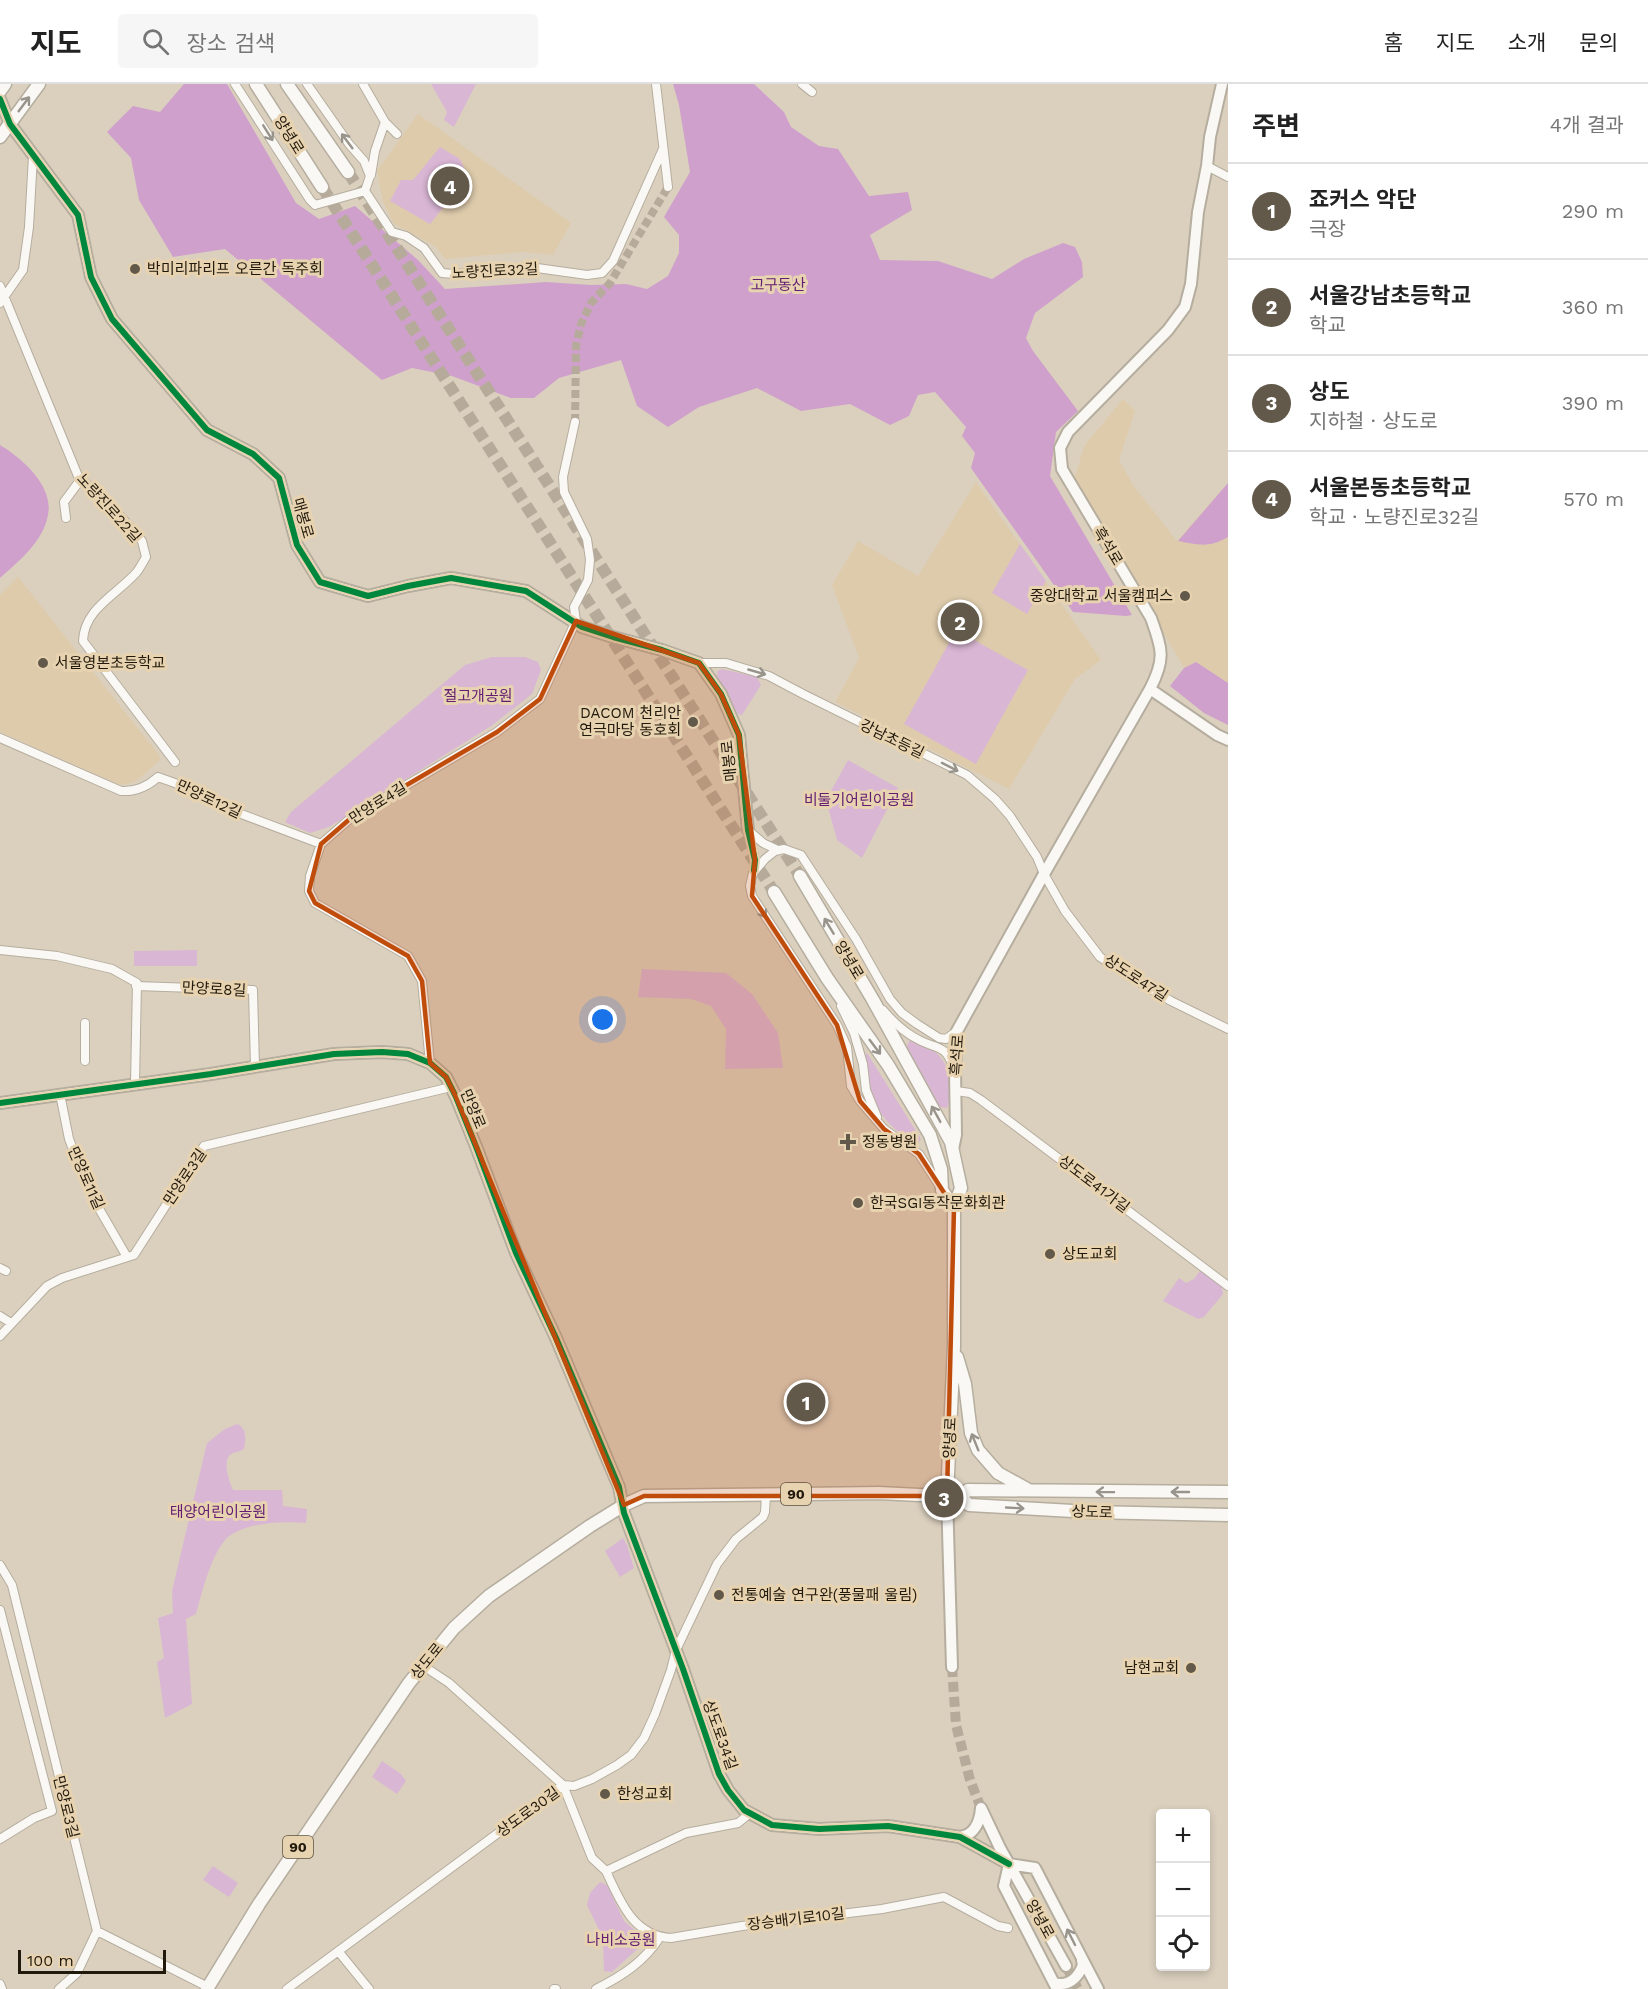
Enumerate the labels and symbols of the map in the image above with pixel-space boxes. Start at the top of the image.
one-way arrow [18,96,31,112]
street label: 양녕로 [270,113,308,157]
one-way arrow [262,124,274,141]
one-way arrow [341,133,354,149]
pin: 4 [430,164,470,208]
place label: 박미리파리프 오른간 독주회 [147,260,323,278]
street label: 노량진로32길 [451,260,539,282]
marker: 박미리파리프 오른간 독주회 [128,262,142,276]
park label: 고구동산 [750,276,806,294]
street label: 노량진로22길 [73,470,145,546]
street label: 매봉로 [289,496,317,540]
street label: 흑석로 [1090,524,1126,568]
place label: 중앙대학교 서울캠퍼스 [1030,587,1173,605]
marker: 중앙대학교 서울캠퍼스 [1178,589,1192,603]
pin: 2 [940,600,980,644]
place label: 서울영본초등학교 [55,654,165,672]
marker: 서울영본초등학교 [36,656,50,670]
one-way arrow [747,667,766,678]
park label: 절고개공원 [443,687,513,705]
place label: DACOM 천리안 연극마당 동호회 [579,704,681,739]
marker: DACOM 천리안 연극마당 동호회 [686,715,700,729]
street label: 강남초등길 [857,716,927,762]
street label: 매봉로 [718,739,740,783]
one-way arrow [941,762,959,773]
street label: 만양로12길 [174,776,244,822]
street label: 만양로4길 [346,778,410,828]
park label: 비둘기어린이공원 [804,791,914,809]
one-way arrow [754,901,767,918]
one-way arrow [823,918,835,935]
street label: 양녕로 [831,938,867,982]
street label: 상도로47길 [1101,951,1171,1005]
street label: 만양로8길 [181,978,247,1000]
your location [588,1005,617,1034]
street label: 흑석로 [947,1034,967,1076]
one-way arrow [868,1039,881,1055]
street label: 만양로 [457,1086,489,1132]
one-way arrow [930,1105,941,1123]
marker: 정동병원 [839,1133,857,1151]
place label: 정동병원 [862,1133,917,1151]
street label: 만양로11길 [64,1144,108,1212]
street label: 만양로3길 [160,1145,210,1209]
street label: 상도로41가길 [1055,1152,1133,1216]
place label: 한국SGI동작문화회관 [870,1194,1006,1212]
marker: 한국SGI동작문화회관 [851,1196,865,1210]
place label: 상도교회 [1062,1245,1117,1263]
marker: 상도교회 [1043,1247,1057,1261]
pin: 1 [786,1380,826,1424]
street label: 양녕로 [940,1417,960,1459]
one-way arrow [969,1433,980,1451]
pin: 3 [924,1476,964,1520]
road number: 90 [781,1483,811,1505]
one-way arrow [1095,1486,1115,1497]
one-way arrow [1171,1486,1191,1498]
street label: 상도로 [1071,1502,1113,1522]
park label: 태양어린이공원 [170,1503,266,1521]
one-way arrow [1005,1503,1025,1514]
place label: 전통예술 연구완(풍물패 울림) [731,1586,917,1604]
marker: 전통예술 연구완(풍물패 울림) [712,1588,726,1602]
street label: 상도로 [407,1639,447,1683]
place label: 남현교회 [1124,1659,1179,1677]
marker: 남현교회 [1184,1661,1198,1675]
street label: 상도로34길 [699,1698,741,1772]
street label: 만양로3길 [50,1774,82,1840]
street label: 상도로30길 [493,1783,563,1841]
place label: 한성교회 [617,1785,672,1803]
marker: 한성교회 [598,1787,612,1801]
road number: 90 [283,1836,313,1858]
street label: 양녕로 [1022,1897,1058,1941]
street label: 장승배기로10길 [746,1904,846,1934]
one-way arrow [1064,1929,1076,1947]
park label: 나비소공원 [586,1931,656,1949]
scale bar [18,1947,166,1974]

